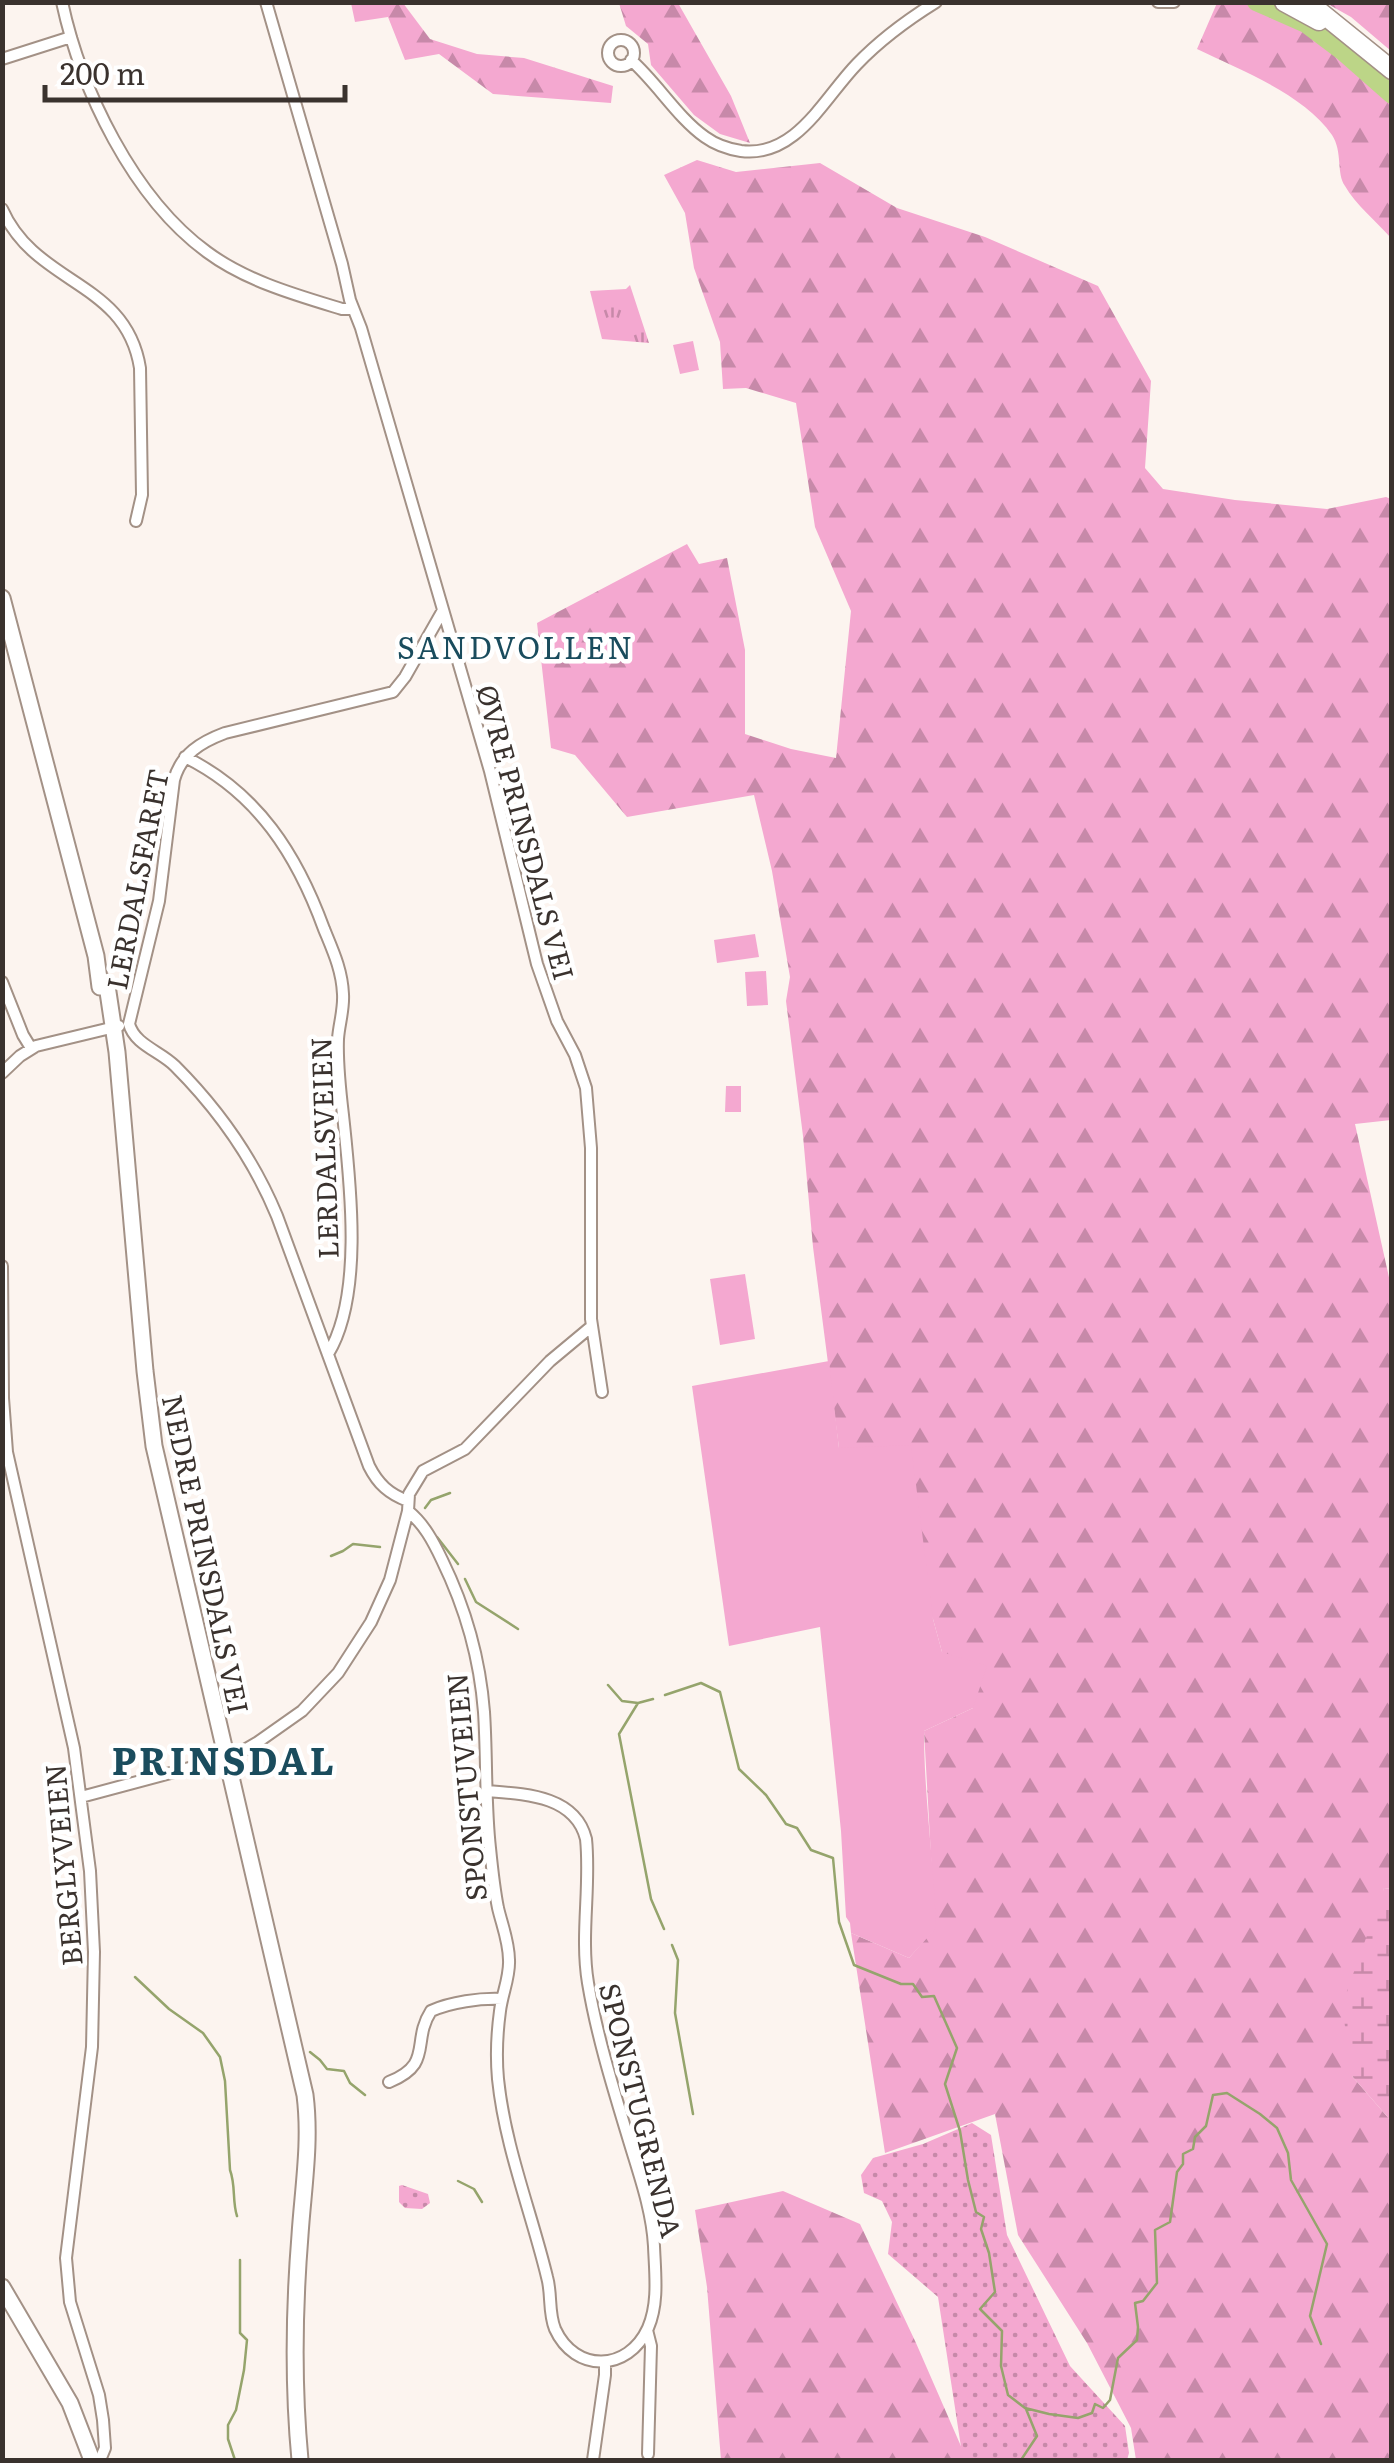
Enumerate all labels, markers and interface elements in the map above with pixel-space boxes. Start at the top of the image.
scale bar [45,40,345,102]
text: 200 m [60,50,145,94]
district label: SANDVOLLEN [397,624,635,668]
street label: ØVRE PRINSDALS VEI [467,680,587,984]
street label: LERDALSFARET [94,765,178,993]
street label: LERDALSVEIEN [298,1036,348,1260]
street label: NEDRE PRINSDALS VEI [153,1390,261,1718]
street label: SPONSTUVEIEN [434,1671,496,1903]
district label: PRINSDAL [111,1730,337,1787]
street label: BERGLYVEIEN [32,1762,92,1968]
street label: SPONSTUGRENDA [590,1978,694,2242]

